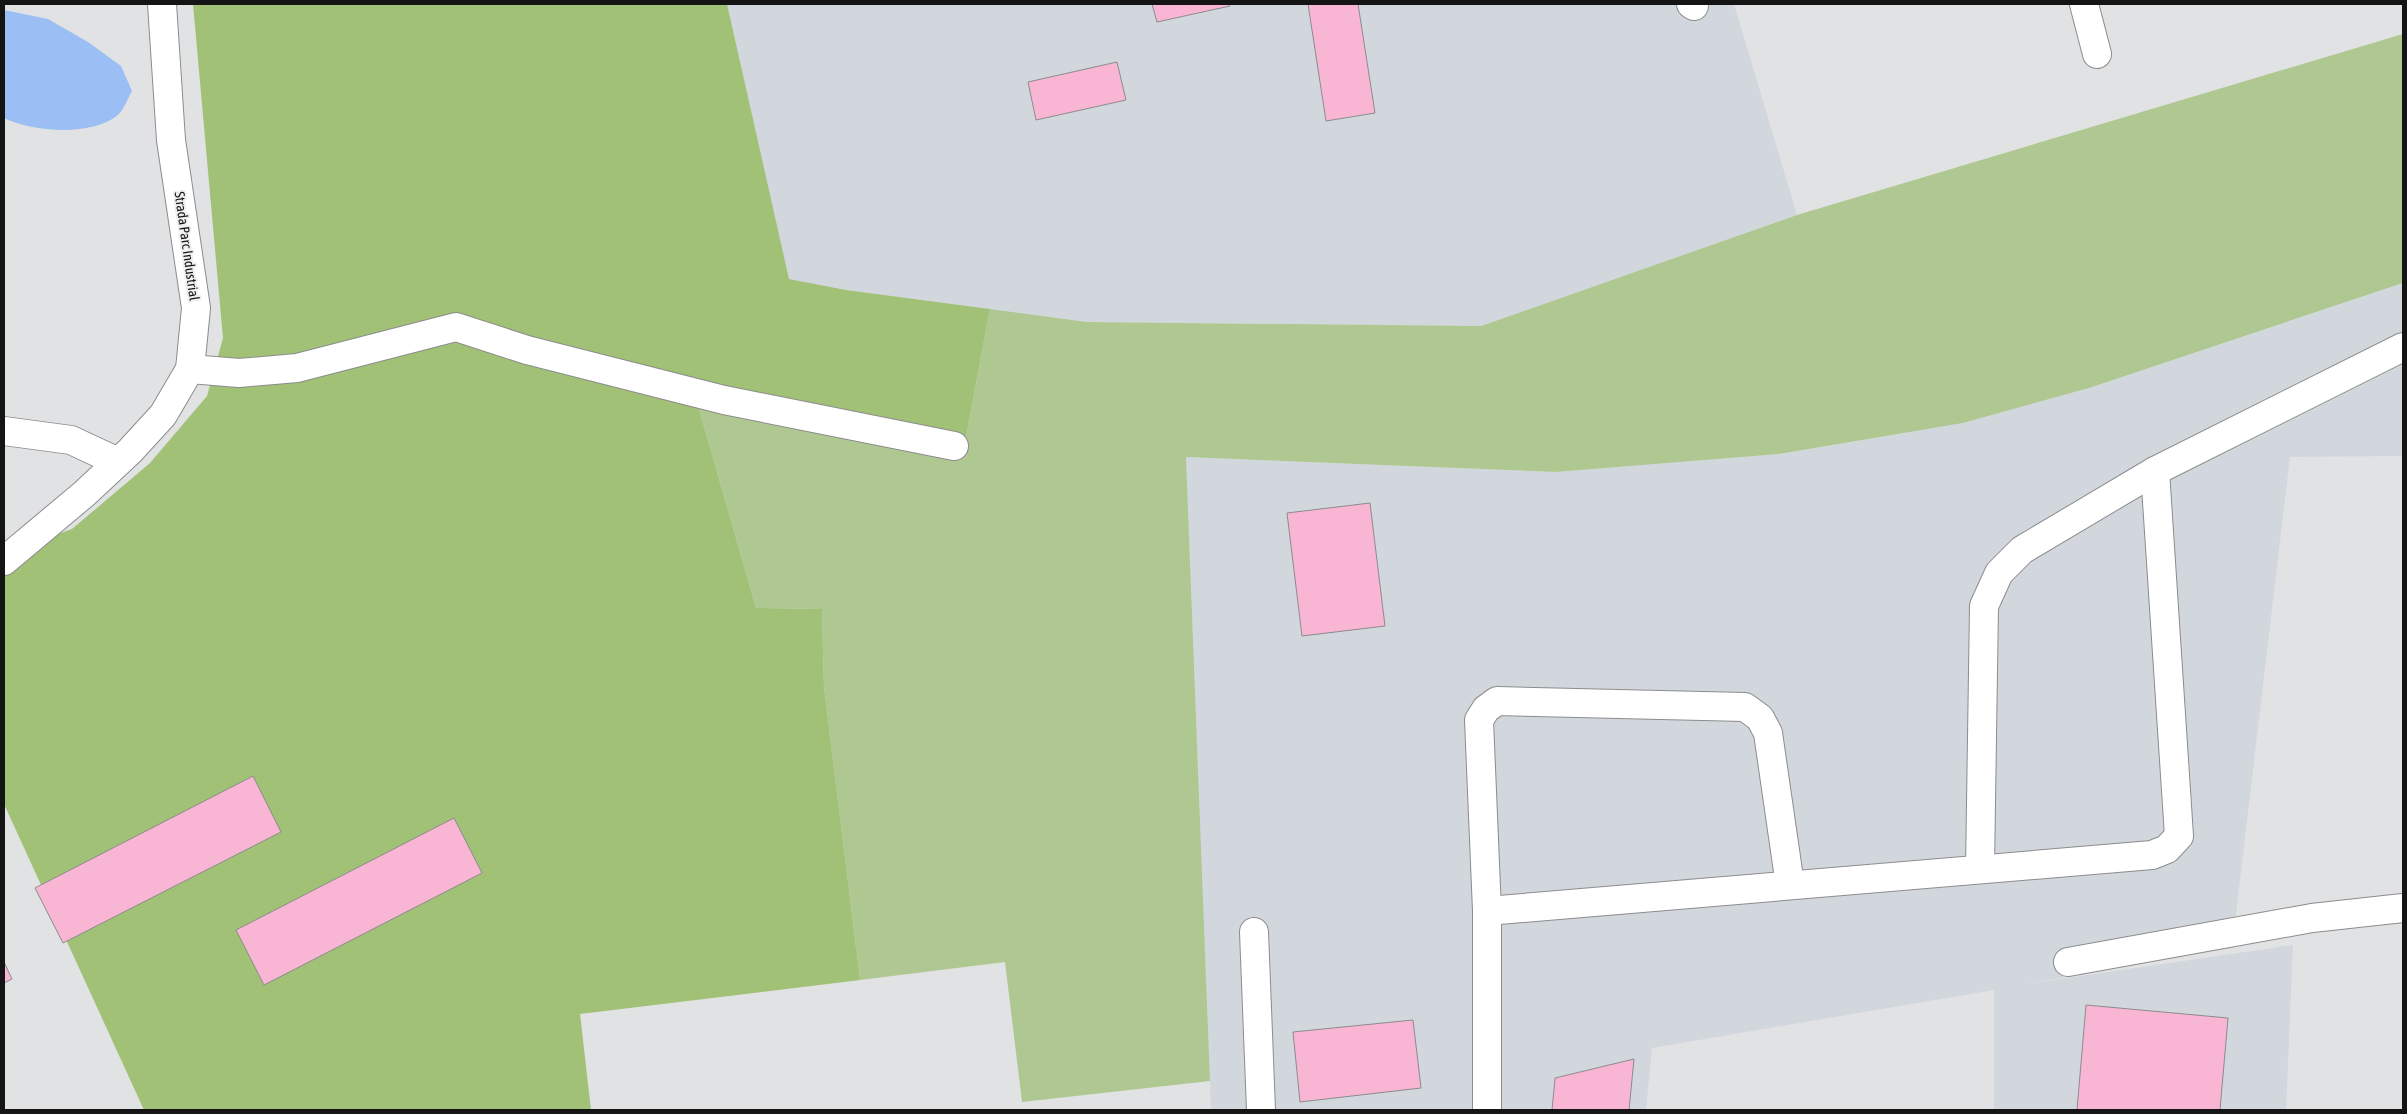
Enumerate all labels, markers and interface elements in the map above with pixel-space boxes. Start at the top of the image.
street label: Strada Parc Industrial [171,190,203,302]

